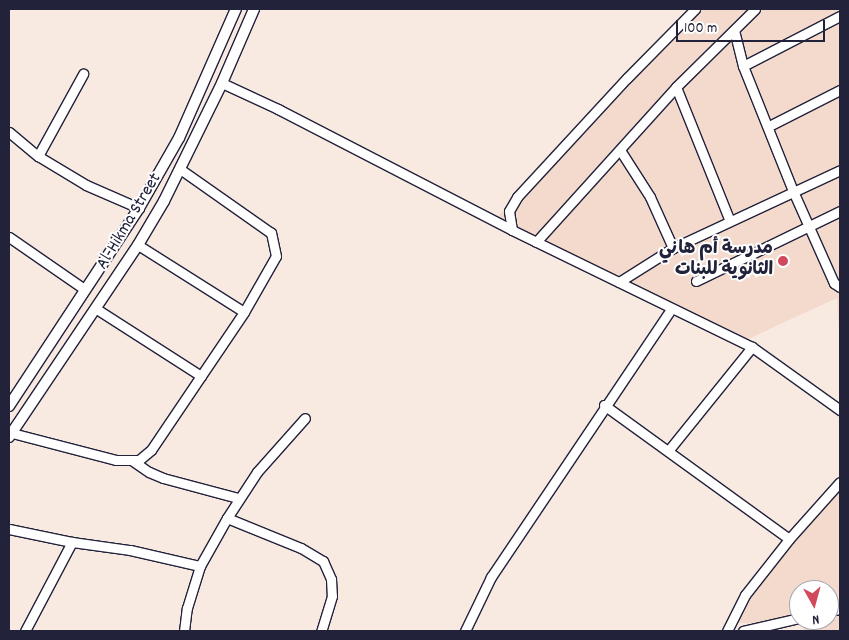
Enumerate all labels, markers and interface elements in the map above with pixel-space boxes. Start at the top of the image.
scale bar [679,10,828,42]
text: 100 m [684,18,717,40]
street label: Al-Hikma Street [93,170,167,274]
place label: مدرسة أم هاني الثانوية للبنات [659,240,773,282]
marker: مدرسة أم هاني الثانوية للبنات [777,255,789,267]
north arrow [789,580,839,630]
text: N [811,609,820,629]

